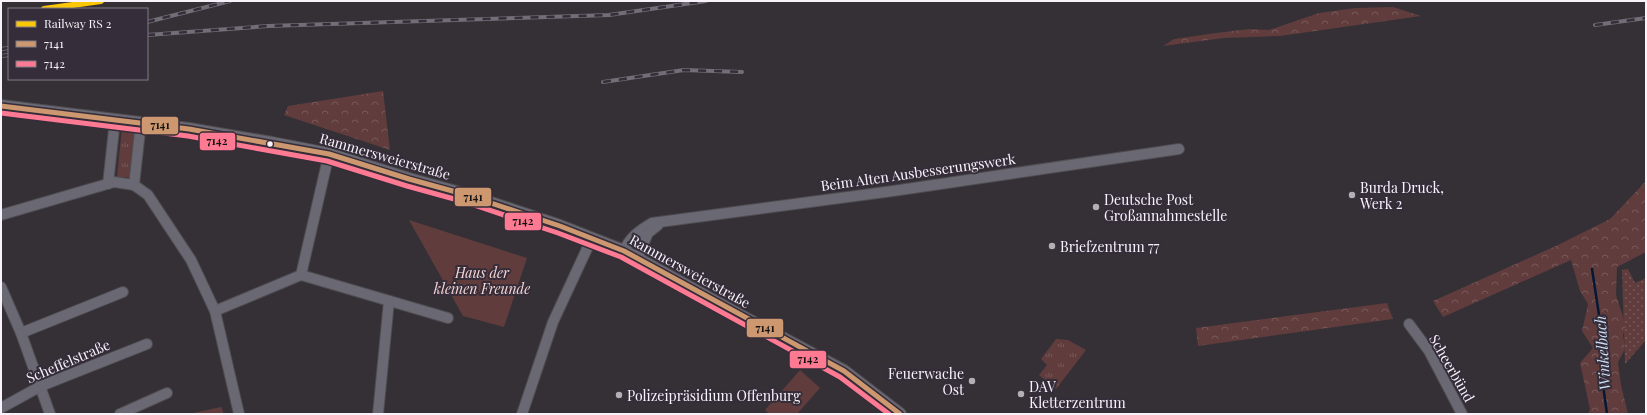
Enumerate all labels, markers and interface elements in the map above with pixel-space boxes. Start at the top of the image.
legend [8,8,148,80]
text: Railway RS 2 [44,15,112,31]
text: 7141 [44,35,64,51]
text: 7142 [44,55,65,71]
line badge: 7141 [141,116,179,135]
text: 7141 [150,117,170,132]
street label: Rammersweierstraße [317,128,453,184]
line badge: 7142 [199,132,236,151]
text: 7142 [207,133,228,148]
unlabelled marker [265,139,275,149]
street label: Beim Alten Ausbesserungswerk [819,149,1017,195]
place label: Burda Druck, Werk 2 [1359,178,1444,213]
line badge: 7141 [454,187,492,207]
text: 7141 [463,189,483,204]
place label: Deutsche Post Großannahmestelle [1104,190,1227,225]
marker: Burda Druck, Werk 2 [1347,190,1357,200]
marker: Deutsche Post Großannahmestelle [1091,202,1101,212]
line badge: 7142 [504,212,542,231]
text: 7142 [513,213,534,228]
street label: Rammersweierstraße [626,230,754,312]
place label: Briefzentrum 77 [1060,237,1160,256]
marker: Briefzentrum 77 [1047,241,1057,251]
park label: Haus der kleinen Freunde [433,263,530,298]
water label: Winkelbach [1589,315,1615,391]
line badge: 7141 [746,318,784,338]
text: 7141 [755,320,775,335]
street label: Scheerbünd [1425,331,1479,405]
street label: Scheffelstraße [23,335,113,387]
line badge: 7142 [789,350,827,369]
text: 7142 [798,351,819,366]
place label: Feuerwache Ost [888,364,965,399]
marker: Feuerwache Ost [967,376,977,386]
place label: DAV Kletterzentrum [1029,377,1126,412]
place label: Polizeipräsidium Offenburg [627,386,801,405]
marker: DAV Kletterzentrum [1016,389,1026,399]
marker: Polizeipräsidium Offenburg [614,390,624,400]

